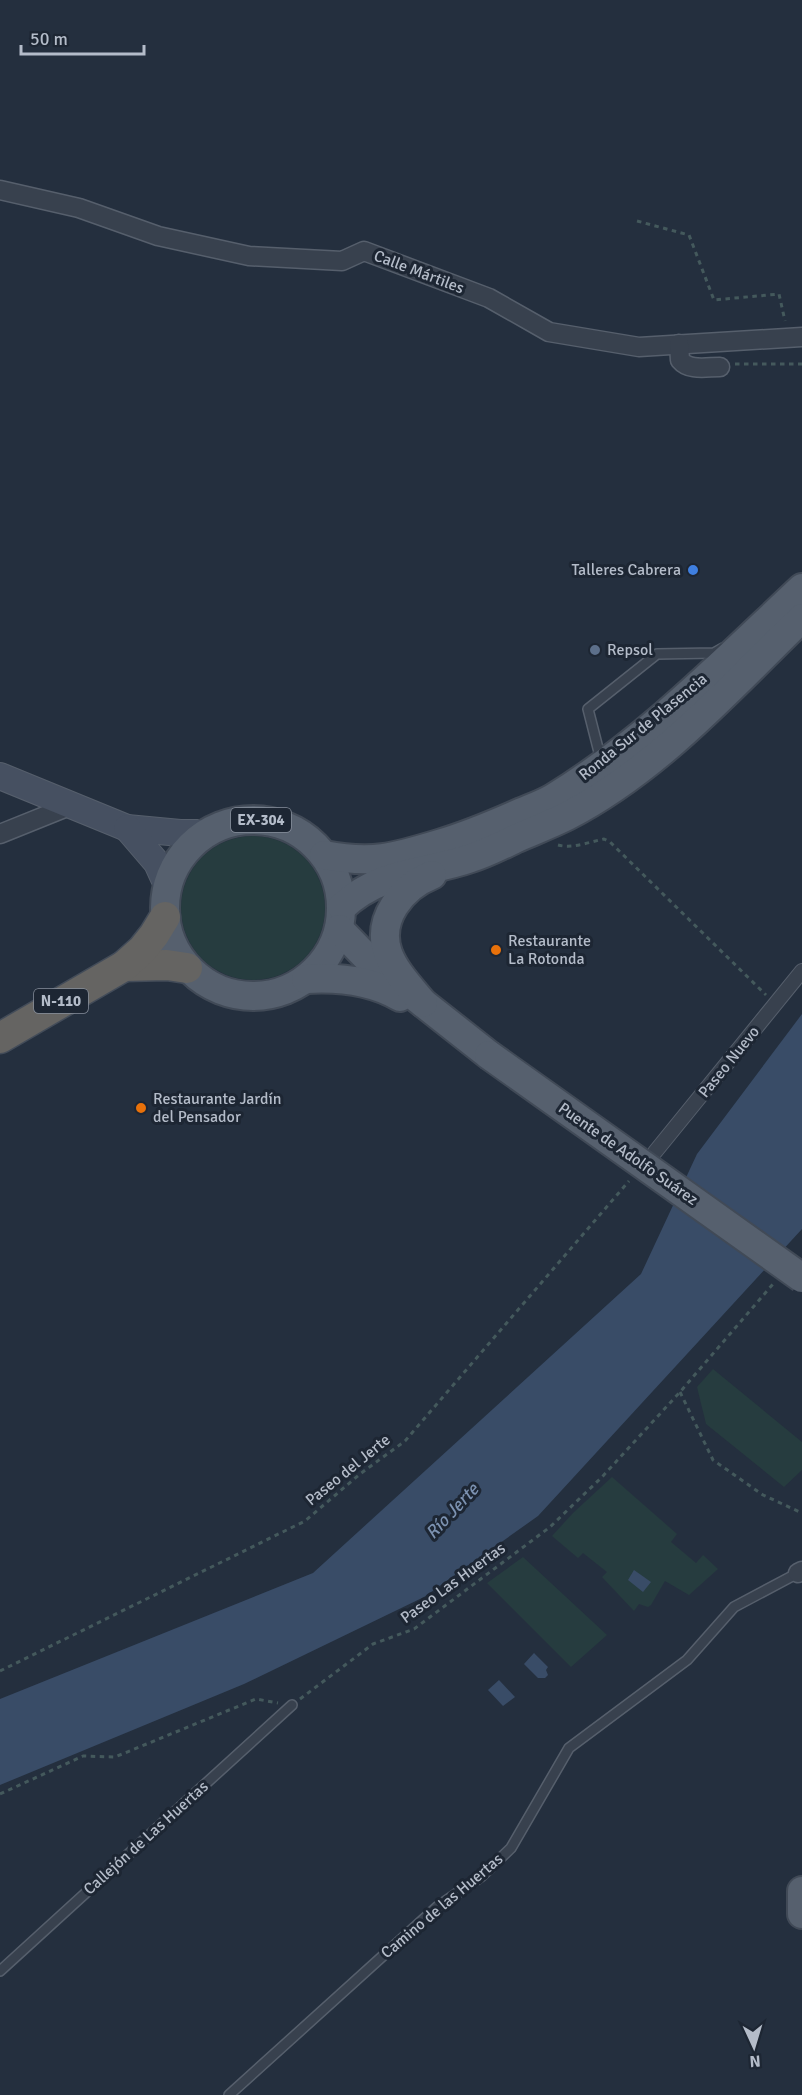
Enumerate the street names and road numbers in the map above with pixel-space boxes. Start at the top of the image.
street label: Calle Mártiles [371,246,467,298]
street label: Ronda Sur de Plasencia [575,669,711,785]
road number: EX-304 [231,808,291,832]
road number: N-110 [34,989,88,1013]
street label: Paseo Nuevo [694,1022,764,1102]
street label: Puente de Adolfo Suárez [554,1098,702,1210]
street label: Paseo del Jerte [302,1430,394,1510]
street label: Paseo Las Huertas [397,1538,509,1628]
street label: Callejón de Las Huertas [79,1777,213,1899]
street label: Camino de las Huertas [377,1849,507,1963]

